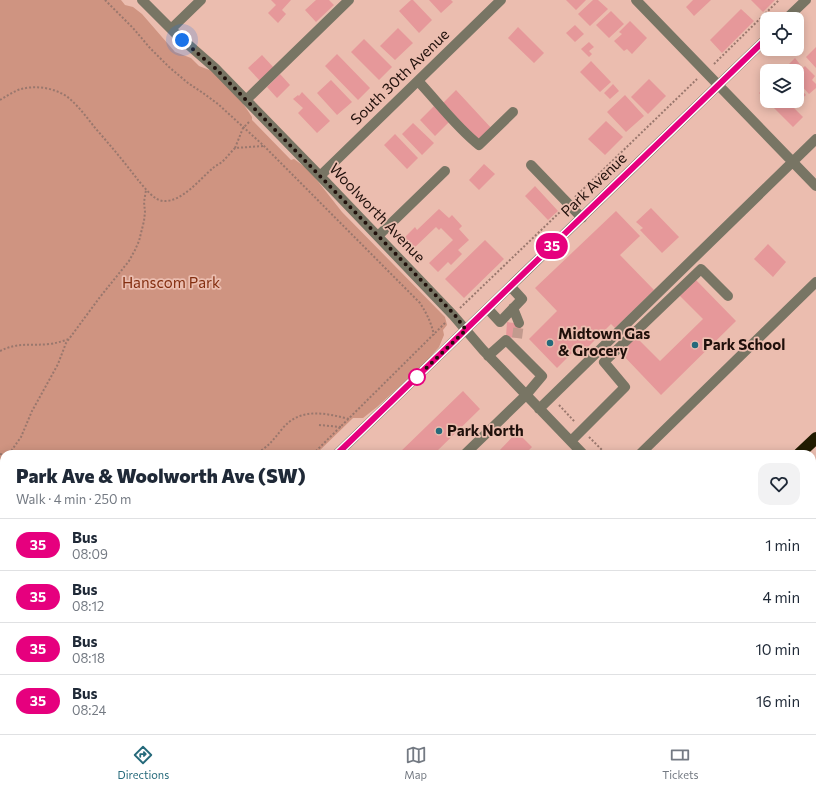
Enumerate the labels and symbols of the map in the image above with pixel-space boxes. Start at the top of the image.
street label: South 30th Avenue [346,25,452,128]
your location [172,30,192,50]
street label: Park Avenue [557,148,630,220]
street label: Woolworth Avenue [326,159,430,265]
line badge: 35 [534,233,570,259]
park label: Hanscom Park [122,273,220,291]
place label: Midtown Gas & Grocery [558,324,650,359]
place label: Park School [703,335,785,353]
marker: Midtown Gas & Grocery [545,338,555,348]
marker: Park School [690,340,700,350]
unlabelled marker [408,368,426,386]
place label: Park North [447,421,524,439]
marker: Park North [434,426,444,436]

